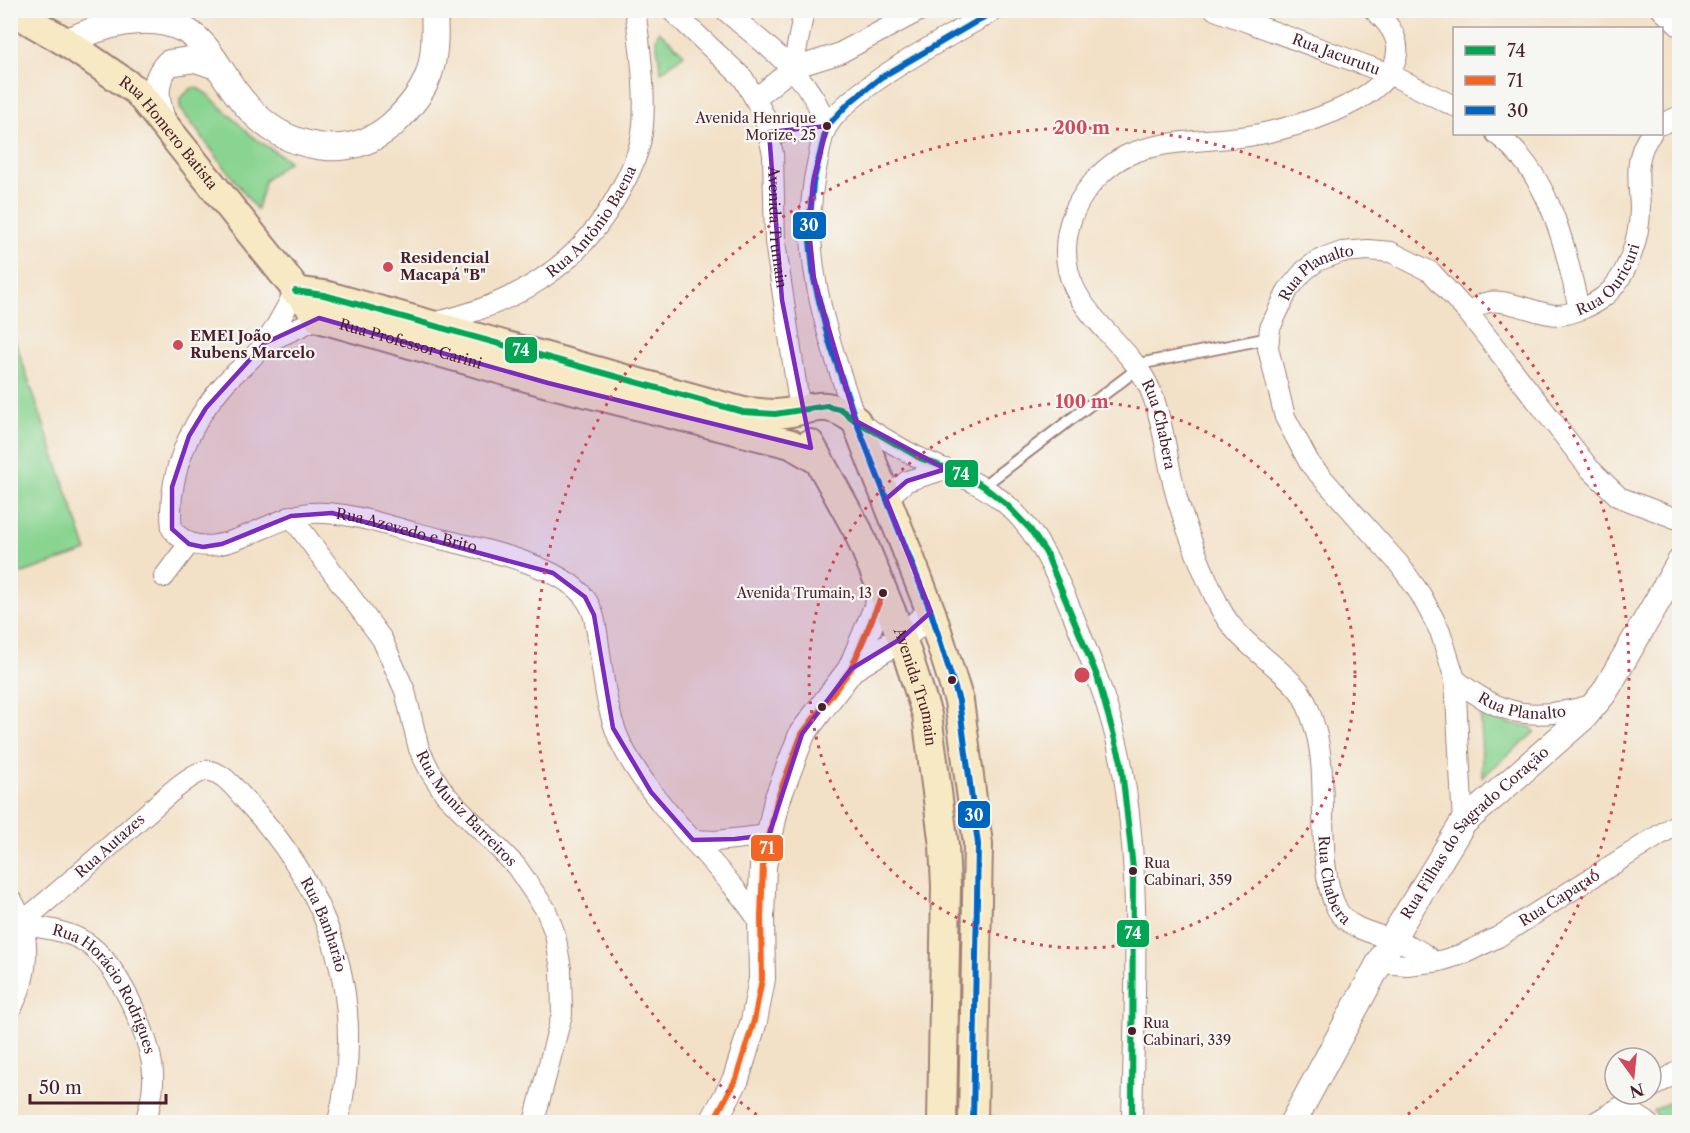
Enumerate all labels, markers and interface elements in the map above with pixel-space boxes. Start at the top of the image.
legend [1453,27,1663,135]
street label: Rua Jacurutu [1290,29,1383,79]
text: 74 [1507,40,1526,62]
text: 71 [1507,70,1524,92]
street label: Rua Homero Batista [116,72,222,193]
text: 30 [1507,100,1528,122]
place label: Avenida Henrique Morize, 25 [695,109,816,144]
text: 200 m [1054,117,1110,139]
marker: Avenida Henrique Morize, 25 [821,120,833,132]
street label: Rua Antônio Baena [542,163,640,281]
street label: Avenida Trumain [764,165,792,290]
line badge: 30 [792,211,827,240]
text: 30 [799,215,819,235]
street label: Rua Planalto [1274,241,1355,304]
street label: Rua Ouricuri [1573,241,1643,319]
place label: Residencial Macapá "B" [400,248,490,284]
marker: Residencial Macapá "B" [381,260,395,274]
street label: Rua Professor Carini [337,314,485,373]
place label: EMEI João Rubens Marcelo [190,326,315,362]
line badge: 74 [504,336,538,364]
marker: EMEI João Rubens Marcelo [171,338,185,352]
text: 74 [512,340,530,360]
street label: Rua Chabera [1138,376,1180,471]
text: 100 m [1055,391,1109,413]
line badge: 74 [944,459,979,488]
text: 74 [952,464,970,484]
street label: Rua Azevedo e Brito [335,504,479,556]
place label: Avenida Trumain, 13 [736,584,872,602]
marker: Avenida Trumain, 13 [877,587,889,599]
street label: Avenida Trumain [889,624,941,748]
centre of rings [1072,665,1092,685]
unlabelled marker [946,674,958,686]
street label: Rua Planalto [1475,688,1567,723]
unlabelled marker [816,701,828,713]
street label: Rua Filhas do Sagrado Coração [1396,742,1552,922]
street label: Rua Muniz Barreiros [412,747,521,870]
line badge: 30 [957,800,991,829]
text: 30 [964,805,984,825]
street label: Rua Autazes [71,809,148,882]
line badge: 71 [750,834,784,862]
street label: Rua Chabera [1314,835,1355,929]
text: 71 [759,838,776,858]
place label: Rua Cabinari, 359 [1144,854,1232,889]
marker: Rua Cabinari, 359 [1127,865,1139,877]
street label: Rua Caparaó [1515,865,1603,930]
street label: Rua Banharão [297,874,351,974]
line badge: 74 [1116,919,1150,948]
street label: Rua Horácio Rodrigues [51,920,160,1056]
text: 74 [1124,923,1142,943]
place label: Rua Cabinari, 339 [1143,1014,1231,1049]
marker: Rua Cabinari, 339 [1126,1025,1138,1037]
north arrow [1603,1046,1663,1106]
scale bar [30,1067,166,1105]
text: 50 m [39,1077,82,1099]
text: N [1627,1079,1646,1102]

